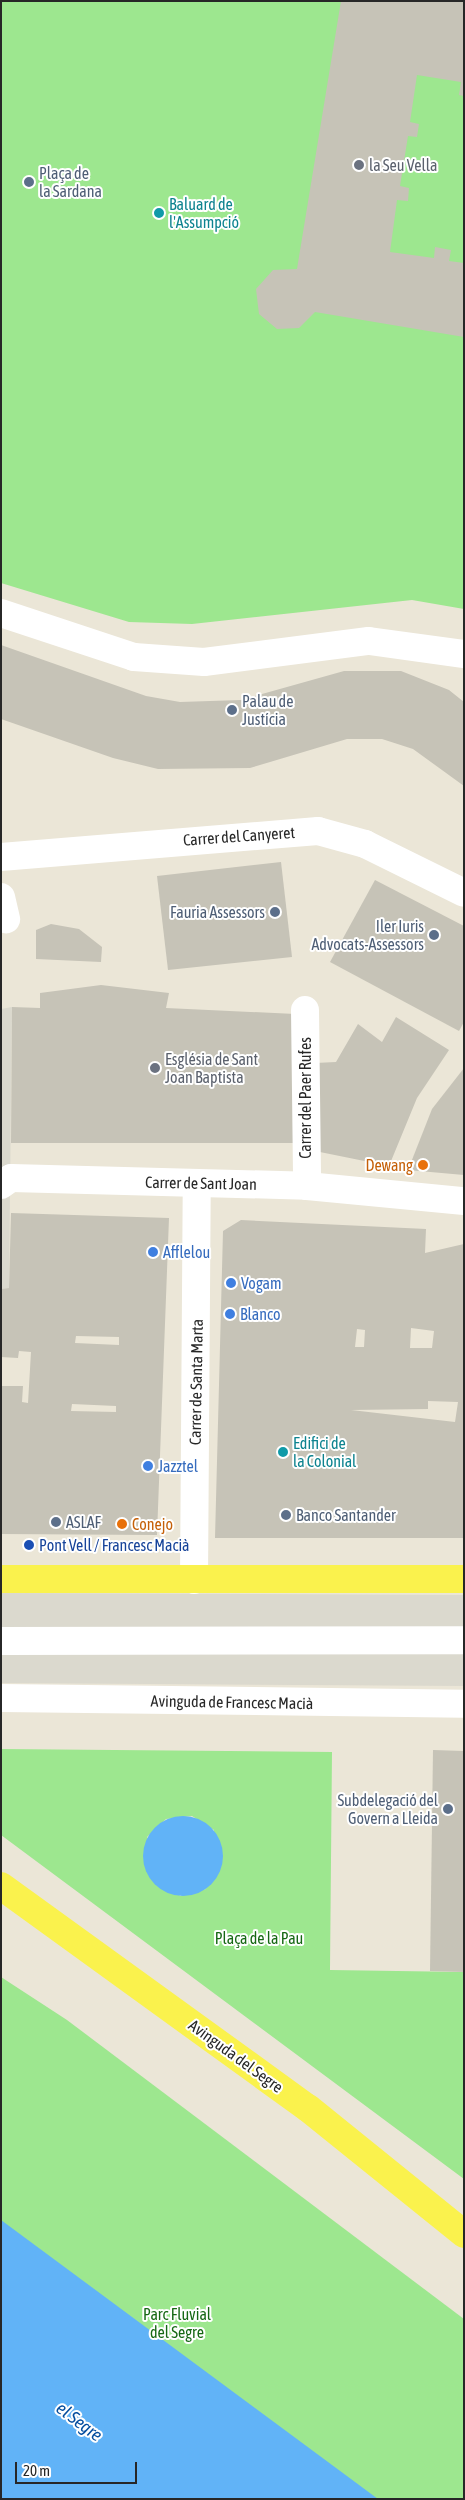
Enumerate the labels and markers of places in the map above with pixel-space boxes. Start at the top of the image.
place label: la Seu Vella [369,155,437,175]
marker: la Seu Vella [353,159,365,171]
place label: Plaça de la Sardana [39,163,102,201]
marker: Plaça de la Sardana [23,176,35,188]
place label: Baluard de l'Assumpció [169,194,239,232]
marker: Baluard de l'Assumpció [153,207,165,219]
place label: Palau de Justícia [242,691,293,729]
marker: Palau de Justícia [226,704,238,716]
place label: Fauria Assessors [170,902,265,922]
marker: Fauria Assessors [269,906,281,918]
place label: Iler Iuris Advocats-Assessors [311,916,424,954]
marker: Iler Iuris Advocats-Assessors [428,929,440,941]
place label: Església de Sant Joan Baptista [165,1049,258,1087]
marker: Església de Sant Joan Baptista [149,1062,161,1074]
place label: Dewang [365,1155,413,1175]
marker: Dewang [417,1159,429,1171]
place label: Afflelou [163,1242,210,1262]
marker: Afflelou [147,1246,159,1258]
place label: Vogam [241,1273,281,1293]
marker: Vogam [225,1277,237,1289]
place label: Blanco [240,1304,280,1324]
marker: Blanco [224,1308,236,1320]
place label: Edifici de la Colonial [293,1433,356,1471]
marker: Edifici de la Colonial [277,1446,289,1458]
place label: Jazztel [158,1456,198,1476]
marker: Jazztel [142,1460,154,1472]
place label: Banco Santander [296,1505,396,1525]
marker: Banco Santander [280,1509,292,1521]
place label: ASLAF [66,1512,101,1532]
place label: Conejo [132,1514,173,1534]
marker: ASLAF [50,1516,62,1528]
marker: Conejo [116,1518,128,1530]
place label: Pont Vell / Francesc Macià [39,1535,190,1555]
marker: Pont Vell / Francesc Macià [23,1539,35,1551]
place label: Subdelegació del Govern a Lleida [337,1790,438,1828]
marker: Subdelegació del Govern a Lleida [442,1803,454,1815]

